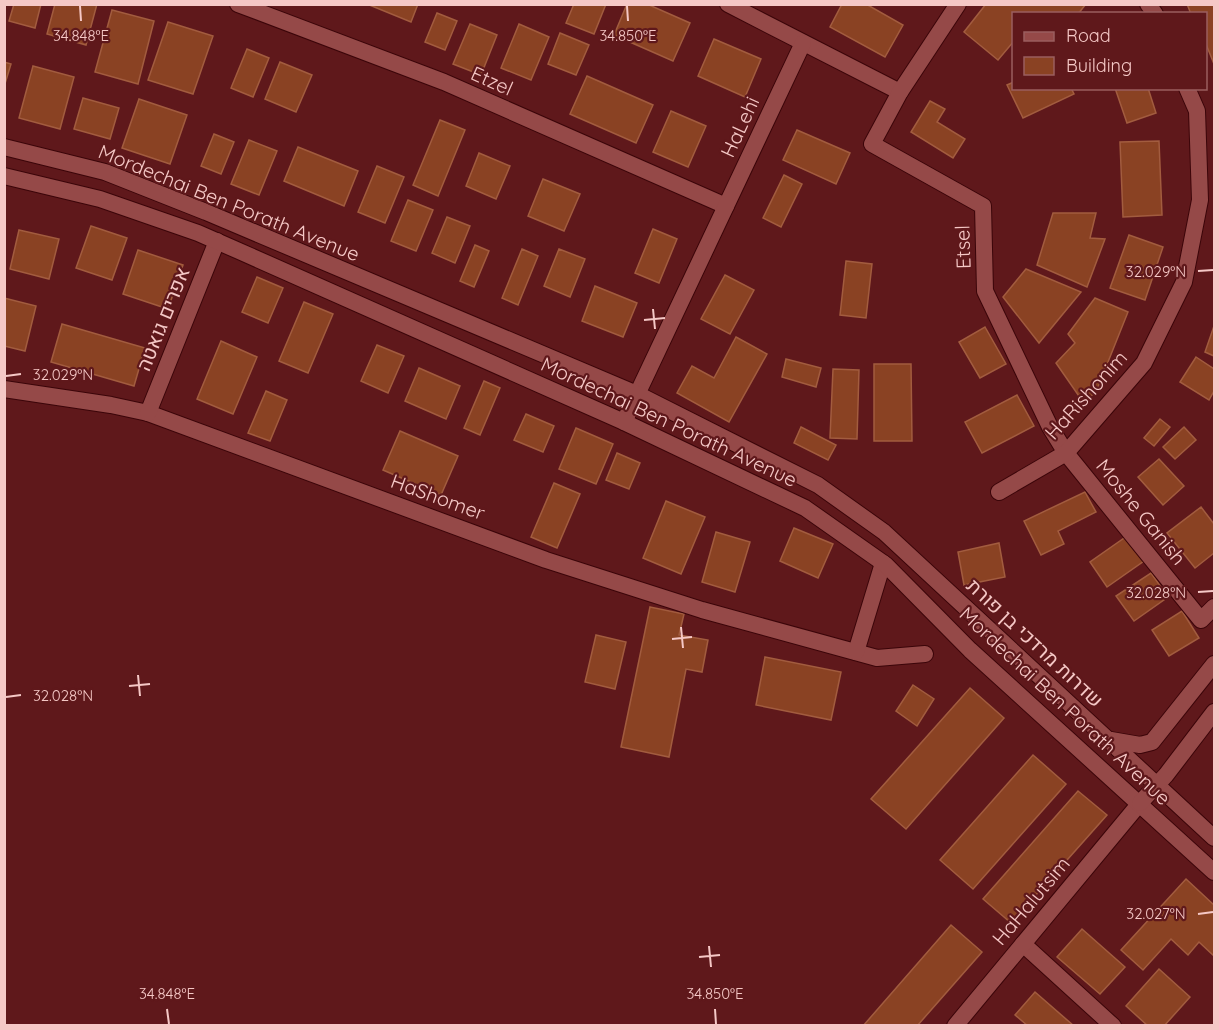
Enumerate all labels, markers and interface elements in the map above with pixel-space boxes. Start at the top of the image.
legend [1012,12,1207,90]
text: Road [1066,24,1111,47]
text: 34.848°E [53,26,109,45]
text: 34.850°E [599,26,657,45]
text: Building [1066,54,1132,77]
street label: Etzel [467,60,517,101]
street label: HaLehi [715,92,764,161]
street label: Mordechai Ben Porath Avenue [95,139,363,266]
street label: Etsel [949,225,976,269]
text: 32.029°N [1126,262,1186,281]
street label: אפרים גואטה [130,263,195,374]
street label: HaRishonim [1039,345,1132,444]
street label: Mordechai Ben Porath Avenue [537,351,801,492]
text: 32.029°N [33,365,93,384]
street label: Moshe Ganish [1091,454,1192,570]
street label: HaShomer [388,468,489,525]
street label: שדרות מרדכי בן פורת [962,573,1109,712]
text: 32.028°N [1126,583,1186,602]
street label: Mordechai Ben Porath Avenue [955,601,1176,810]
text: 32.028°N [33,686,93,705]
street label: HaHalutsim [986,851,1075,950]
text: 32.027°N [1126,904,1186,923]
text: 34.848°E [139,984,195,1003]
text: 34.850°E [686,984,744,1003]

